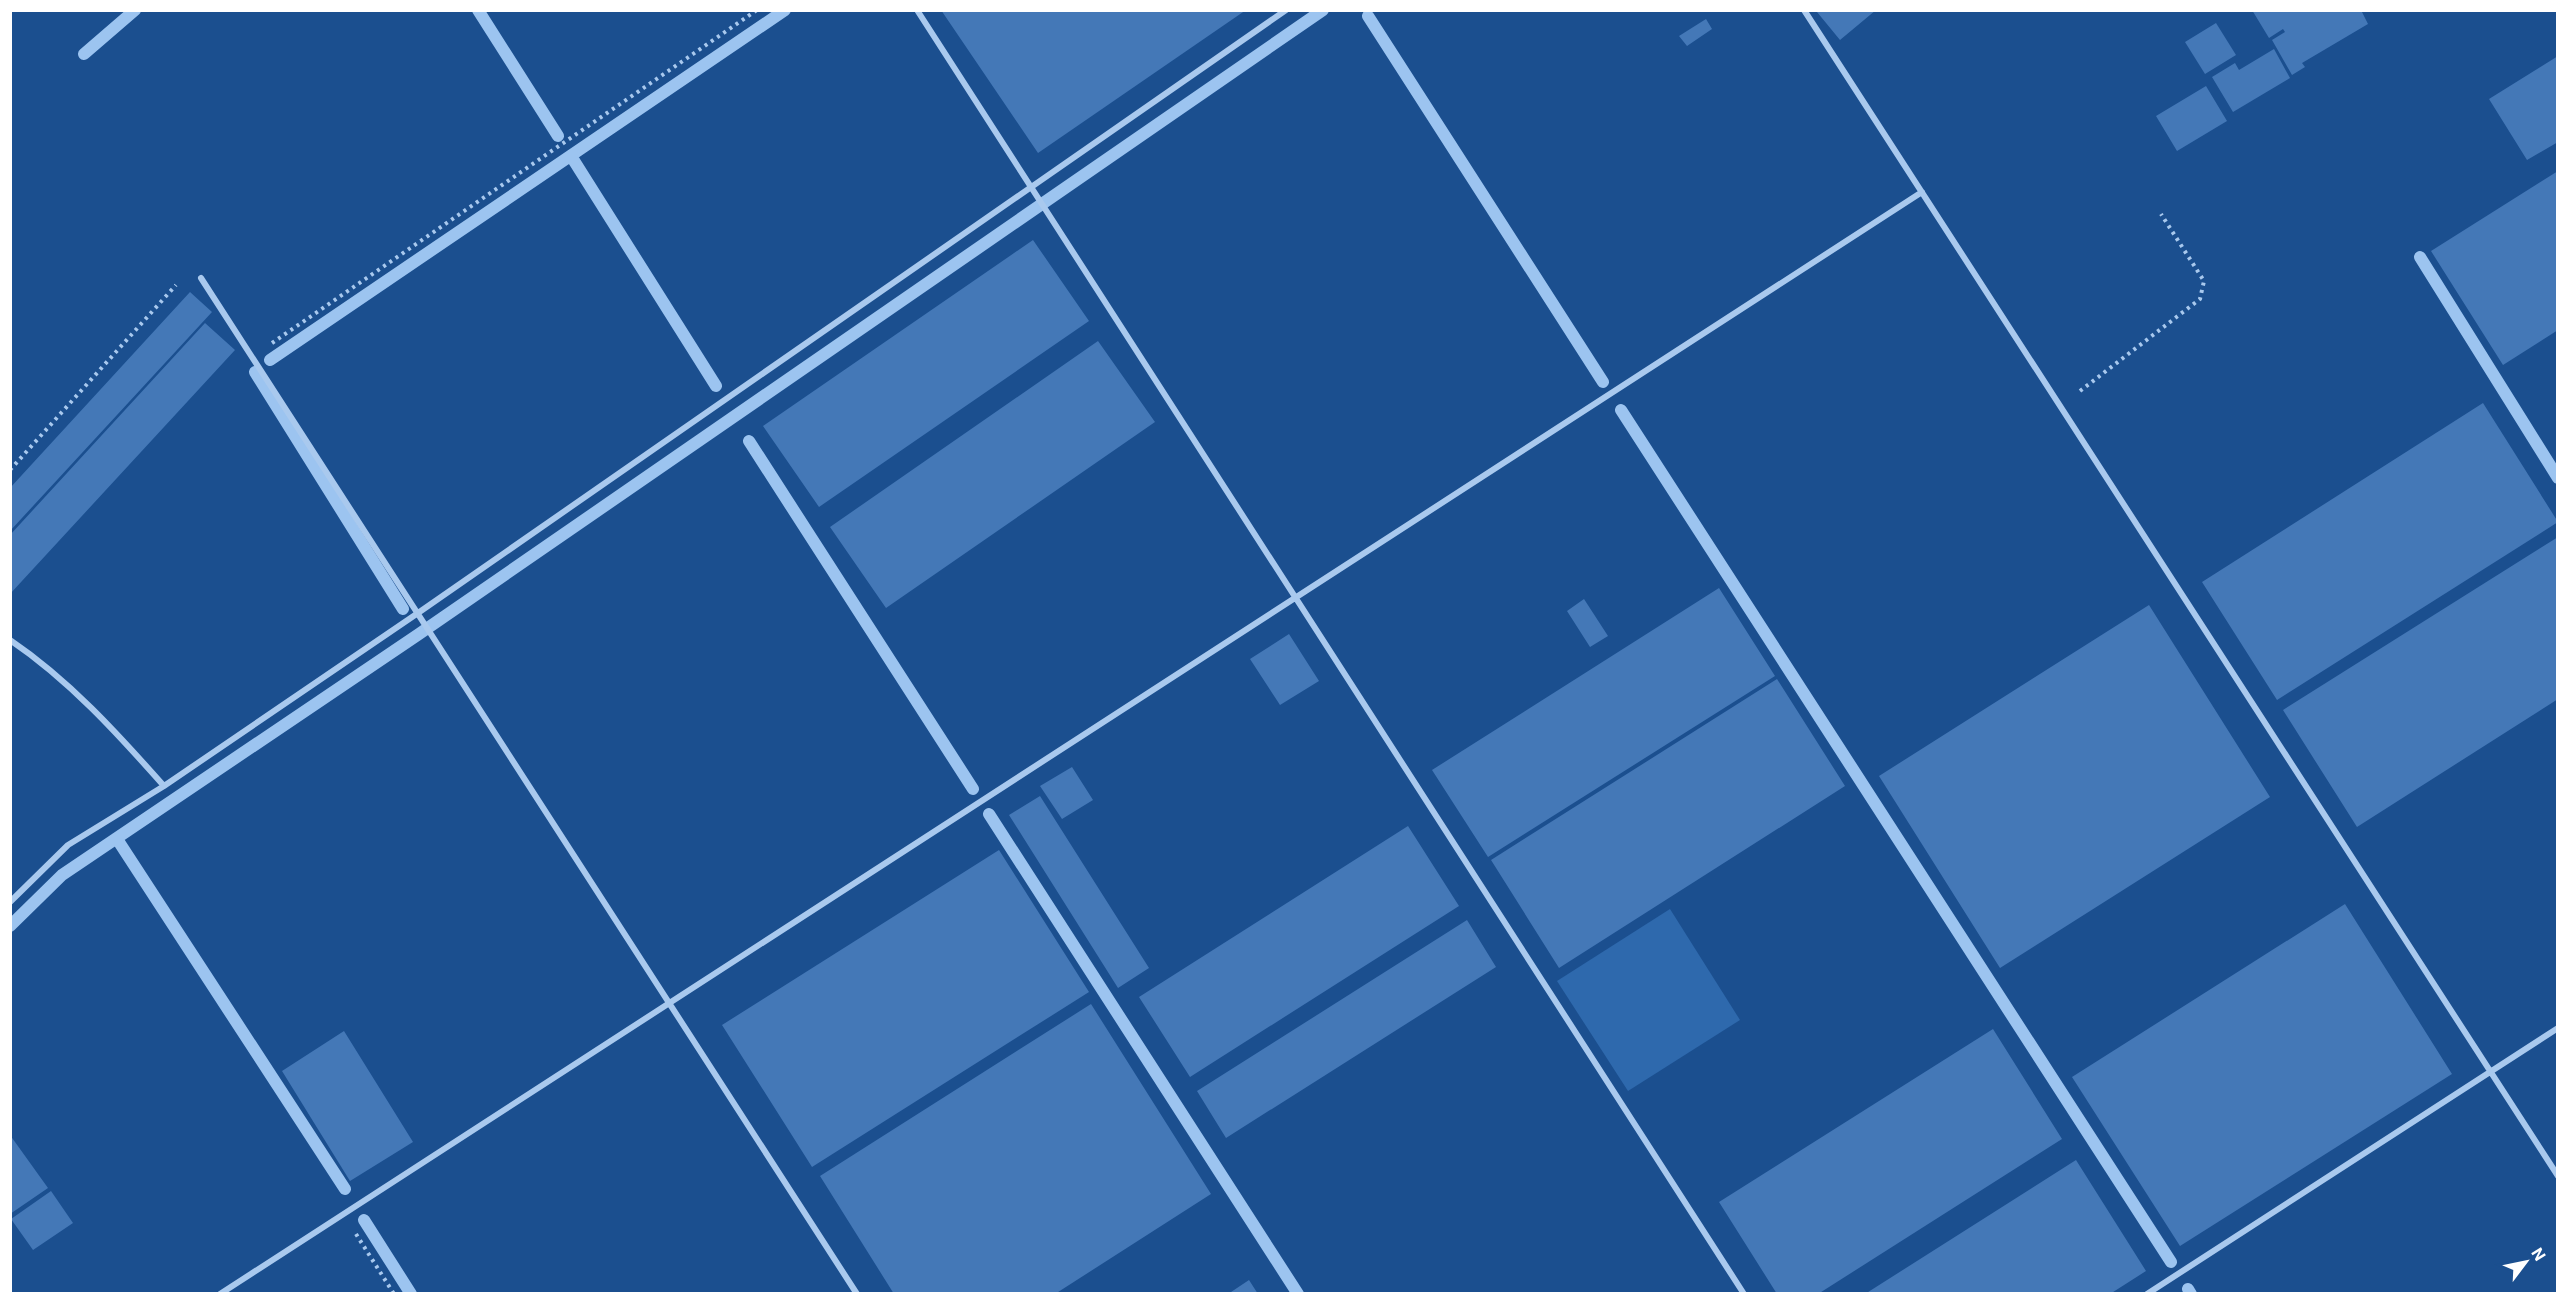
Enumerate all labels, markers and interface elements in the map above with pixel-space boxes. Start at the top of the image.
north arrow [2496,1232,2556,1292]
text: N [2527,1244,2549,1264]

